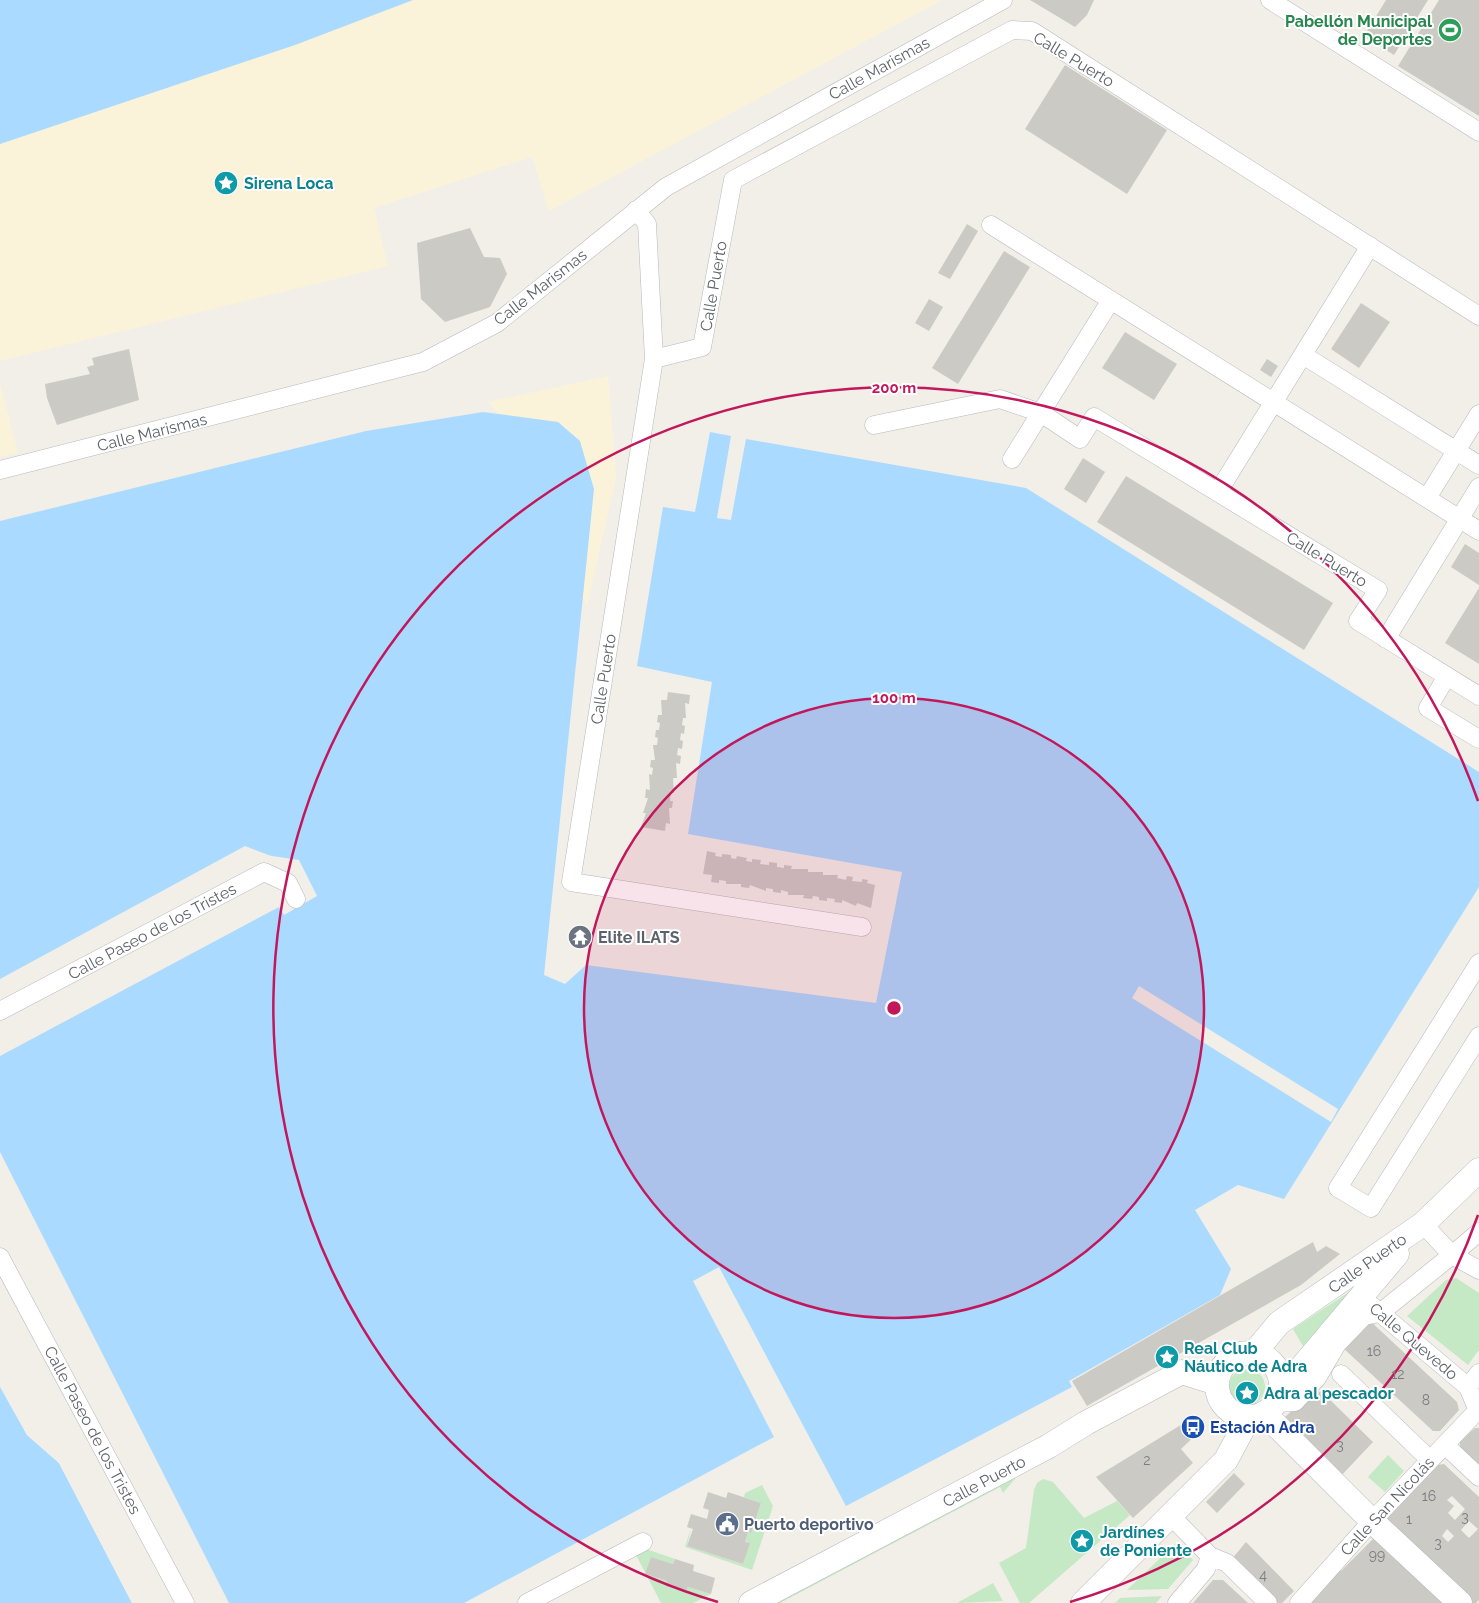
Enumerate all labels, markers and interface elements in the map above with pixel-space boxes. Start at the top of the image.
place label: Pabellón Municipal de Deportes [1285,12,1433,49]
sports icon: Pabellón Municipal de Deportes [1437,17,1463,43]
street label: Calle Puerto [1030,28,1118,91]
street label: Calle Marismas [825,33,933,104]
place icon: Sirena Loca [213,170,239,196]
place label: Sirena Loca [244,174,333,193]
street label: Calle Puerto [696,240,731,333]
street label: Calle Marismas [490,245,591,330]
text: 200 m [872,379,916,397]
street label: Calle Marismas [95,410,209,455]
street label: Calle Puerto [1283,528,1371,591]
street label: Calle Puerto [587,633,620,726]
text: 100 m [872,689,916,707]
street label: Calle Paseo de los Tristes [65,879,240,984]
temple icon: Elite ILATS [567,924,593,950]
place label: Elite ILATS [598,928,680,947]
centre of rings [885,999,903,1017]
street label: Calle Puerto [1325,1230,1410,1297]
street label: Calle Quevedo [1366,1299,1462,1384]
place label: Real Club Náutico de Adra [1184,1339,1307,1376]
street label: Calle Paseo de los Tristes [40,1343,145,1518]
house number: 16 [1367,1343,1381,1359]
place icon: Real Club Náutico de Adra [1154,1344,1180,1370]
house number: 12 [1391,1366,1405,1382]
place icon: Adra al pescador [1234,1380,1260,1406]
place label: Adra al pescador [1264,1384,1394,1403]
house number: 8 [1422,1392,1430,1408]
bus stop icon: Estación Adra [1180,1414,1206,1440]
place label: Estación Adra [1210,1418,1315,1437]
house number: 3 [1336,1437,1344,1453]
street label: Calle Puerto [940,1452,1029,1511]
house number: 2 [1143,1452,1151,1468]
street label: Calle San Nicolás [1337,1453,1438,1560]
house number: 16 [1422,1488,1436,1504]
house number: 3 [1461,1509,1469,1525]
public building icon: Puerto deportivo [714,1511,740,1537]
house number: 1 [1406,1511,1412,1527]
place label: Puerto deportivo [744,1515,874,1534]
place label: Jardínes de Poniente [1100,1523,1192,1560]
place icon: Jardínes de Poniente [1069,1528,1095,1554]
house number: 3 [1434,1535,1442,1551]
house number: 99 [1369,1547,1385,1563]
house number: 4 [1259,1567,1267,1583]

